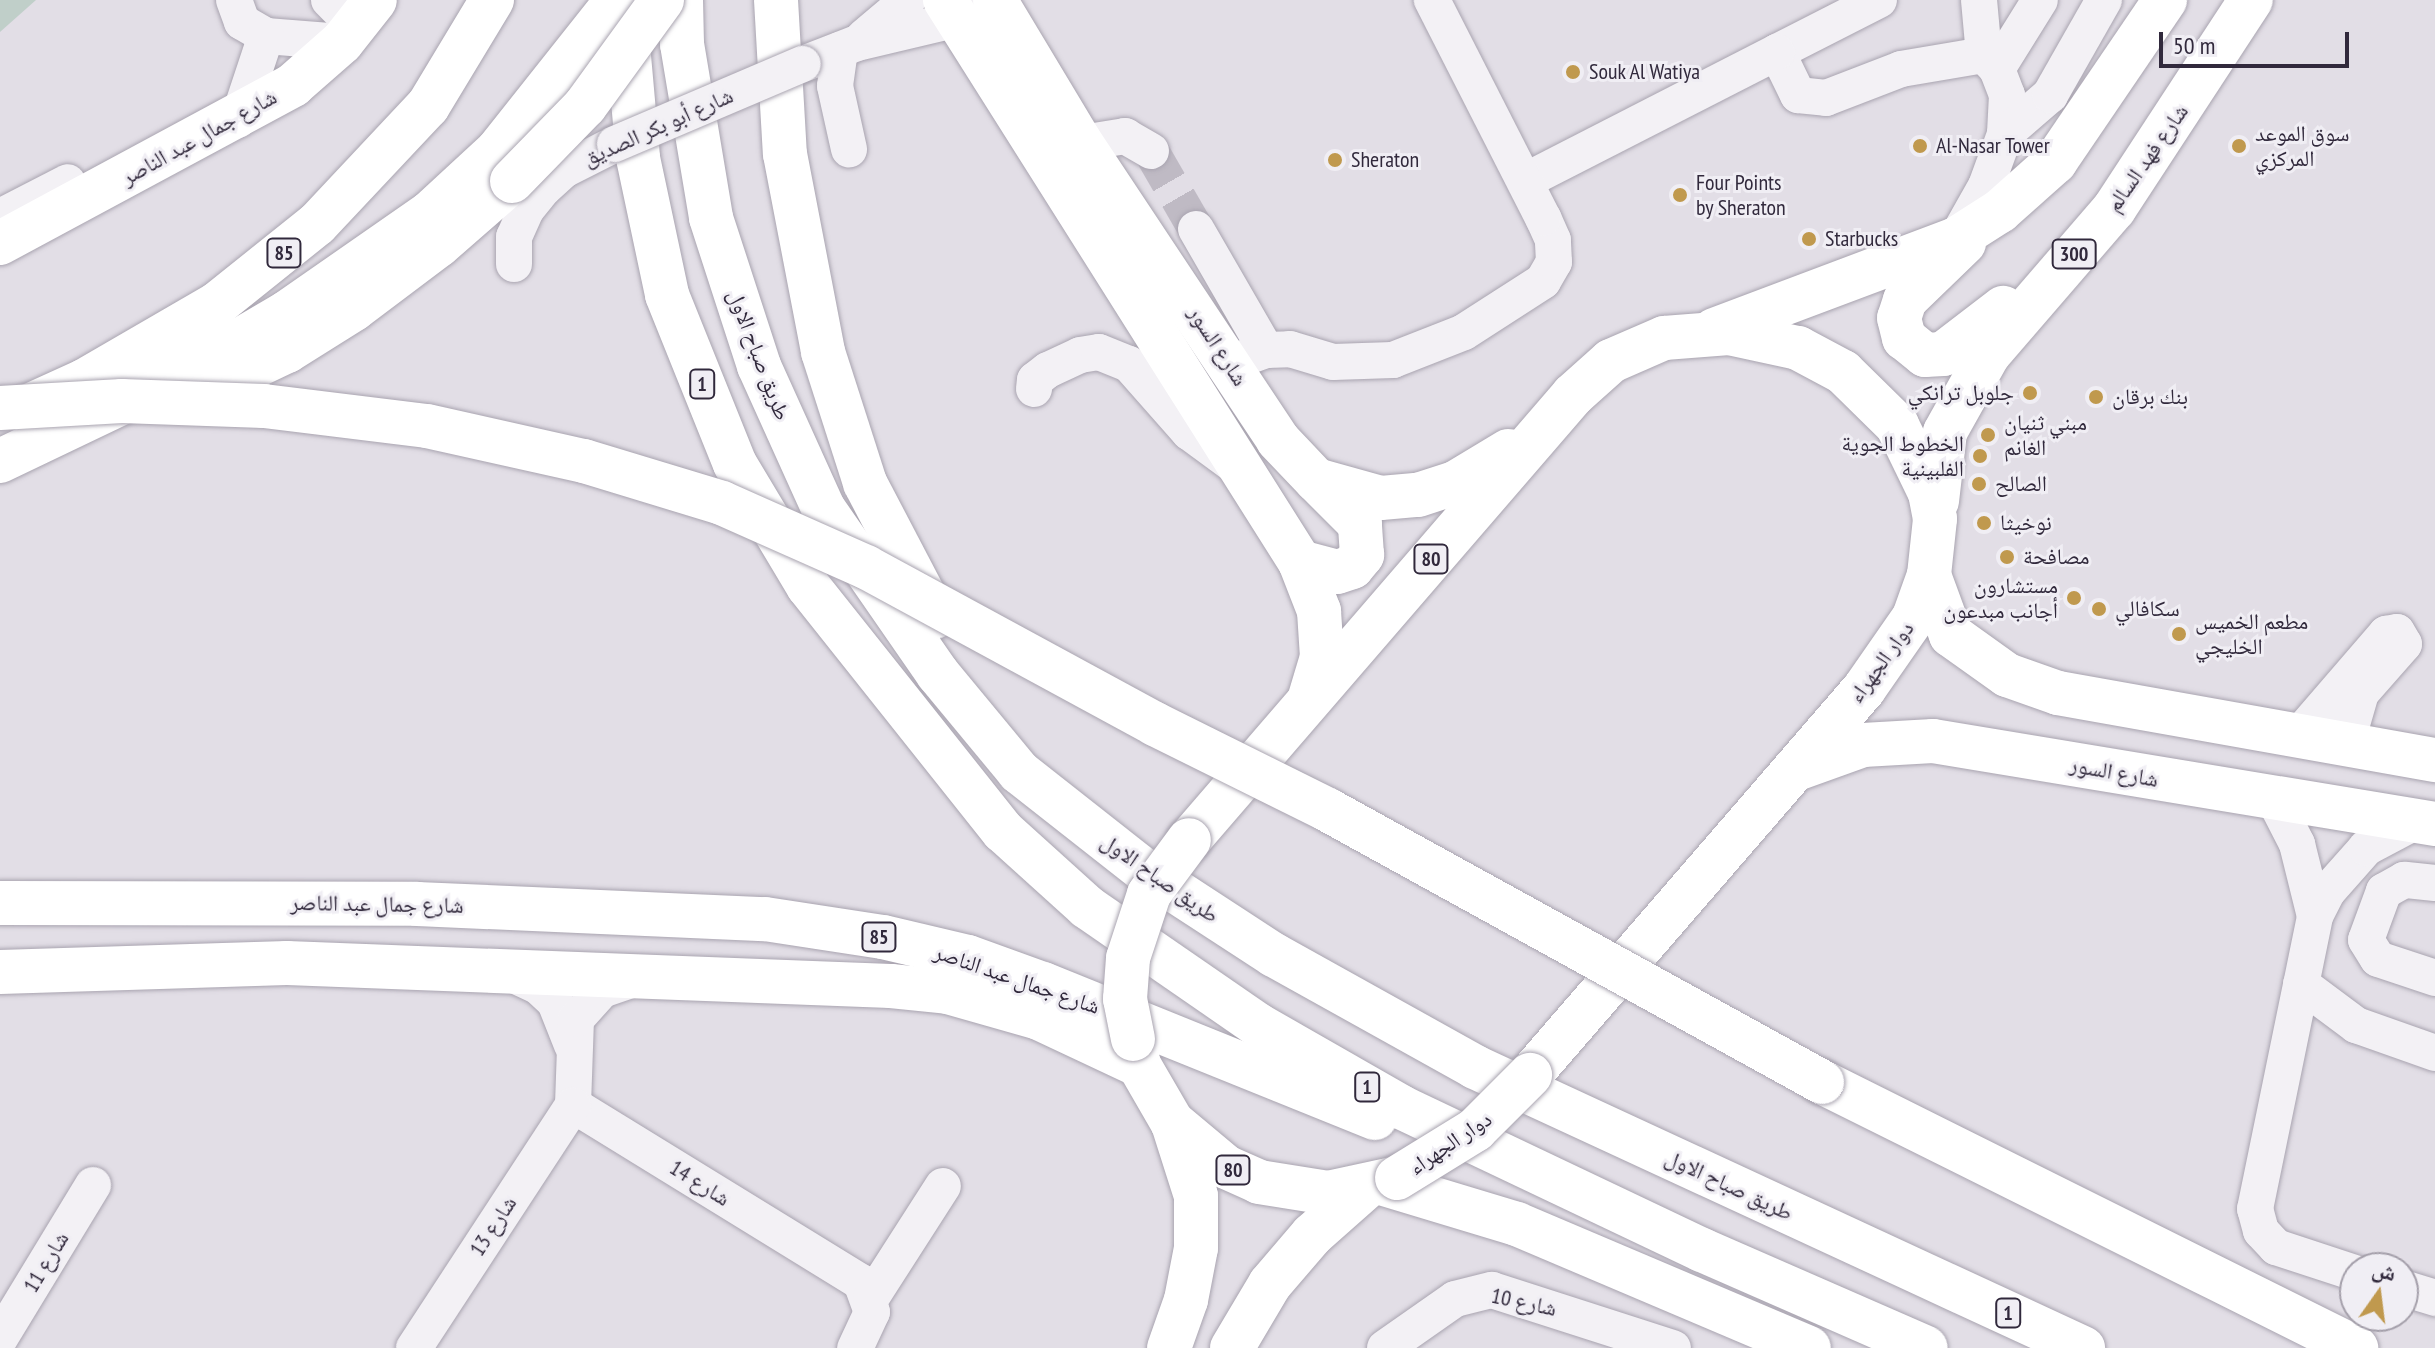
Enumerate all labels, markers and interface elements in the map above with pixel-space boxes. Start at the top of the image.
scale bar [2163,16,2353,66]
text: 50 m [2173,30,2215,61]
place label: Souk Al Watiya [1589,59,1702,85]
marker: Souk Al Watiya [1564,63,1582,81]
street label: شارع أبو بكر الصديق [579,82,737,172]
street label: شارع جمال عبد الناصر [117,83,281,191]
street label: شارع فهد السالم [2100,99,2194,217]
place label: سوق الموعد المركزي [2255,120,2349,172]
place label: Al-Nasar Tower [1936,133,2050,159]
marker: Al-Nasar Tower [1911,137,1929,155]
marker: سوق الموعد المركزي [2230,137,2248,155]
place label: Sheraton [1351,147,1419,173]
marker: Sheraton [1326,151,1344,169]
place label: Four Points by Sheraton [1696,169,1786,220]
marker: Four Points by Sheraton [1671,186,1689,204]
place label: Starbucks [1825,226,1898,252]
marker: Starbucks [1800,230,1818,248]
road number: 85 [266,237,302,269]
road number: 300 [2050,238,2098,270]
street label: طريق صباح الاول [722,286,796,424]
street label: شارع السور [1182,301,1254,391]
road number: 1 [688,368,716,400]
place label: جلوبل ترانكي [1908,380,2014,406]
marker: جلوبل ترانكي [2021,384,2039,402]
place label: بنك برقان [2112,384,2188,410]
marker: بنك برقان [2087,388,2105,406]
place label: مبني ثنيان الغانم [2004,409,2087,460]
marker: مبني ثنيان الغانم [1979,426,1997,444]
place label: الخطوط الجوية الفلبينية [1841,430,1964,482]
marker: الخطوط الجوية الفلبينية [1971,447,1989,465]
place label: الصالح [1995,471,2047,497]
marker: الصالح [1970,475,1988,493]
place label: نوخيثا [2000,510,2052,536]
marker: نوخيثا [1975,514,1993,532]
road number: 80 [1413,543,1449,575]
place label: مصافحة [2023,544,2090,570]
marker: مصافحة [1998,548,2016,566]
place label: مستشارون أجانب مبدعون [1943,572,2058,624]
marker: مستشارون أجانب مبدعون [2065,589,2083,607]
place label: سكافالي [2115,596,2180,622]
marker: سكافالي [2090,600,2108,618]
place label: مطعم الخميس الخليجي [2195,608,2308,660]
street label: دوار الجهراء [1843,616,1919,708]
marker: مطعم الخميس الخليجي [2170,625,2188,643]
street label: شارع السور [2068,751,2160,793]
street label: طريق صباح الاول [1096,828,1224,928]
street label: شارع جمال عبد الناصر [290,889,464,919]
road number: 85 [861,921,897,953]
street label: شارع جمال عبد الناصر [931,938,1103,1020]
road number: 1 [1353,1071,1381,1103]
street label: دوار الجهراء [1403,1106,1497,1180]
street label: طريق صباح الاول [1661,1144,1797,1226]
street label: شارع 14 [665,1154,735,1212]
road number: 80 [1215,1154,1251,1186]
street label: شارع 13 [464,1191,522,1261]
street label: شارع 11 [18,1227,74,1297]
north arrow [2339,1252,2419,1332]
text: ش [2370,1254,2399,1287]
street label: شارع 10 [1489,1282,1559,1322]
road number: 1 [1994,1297,2022,1329]

